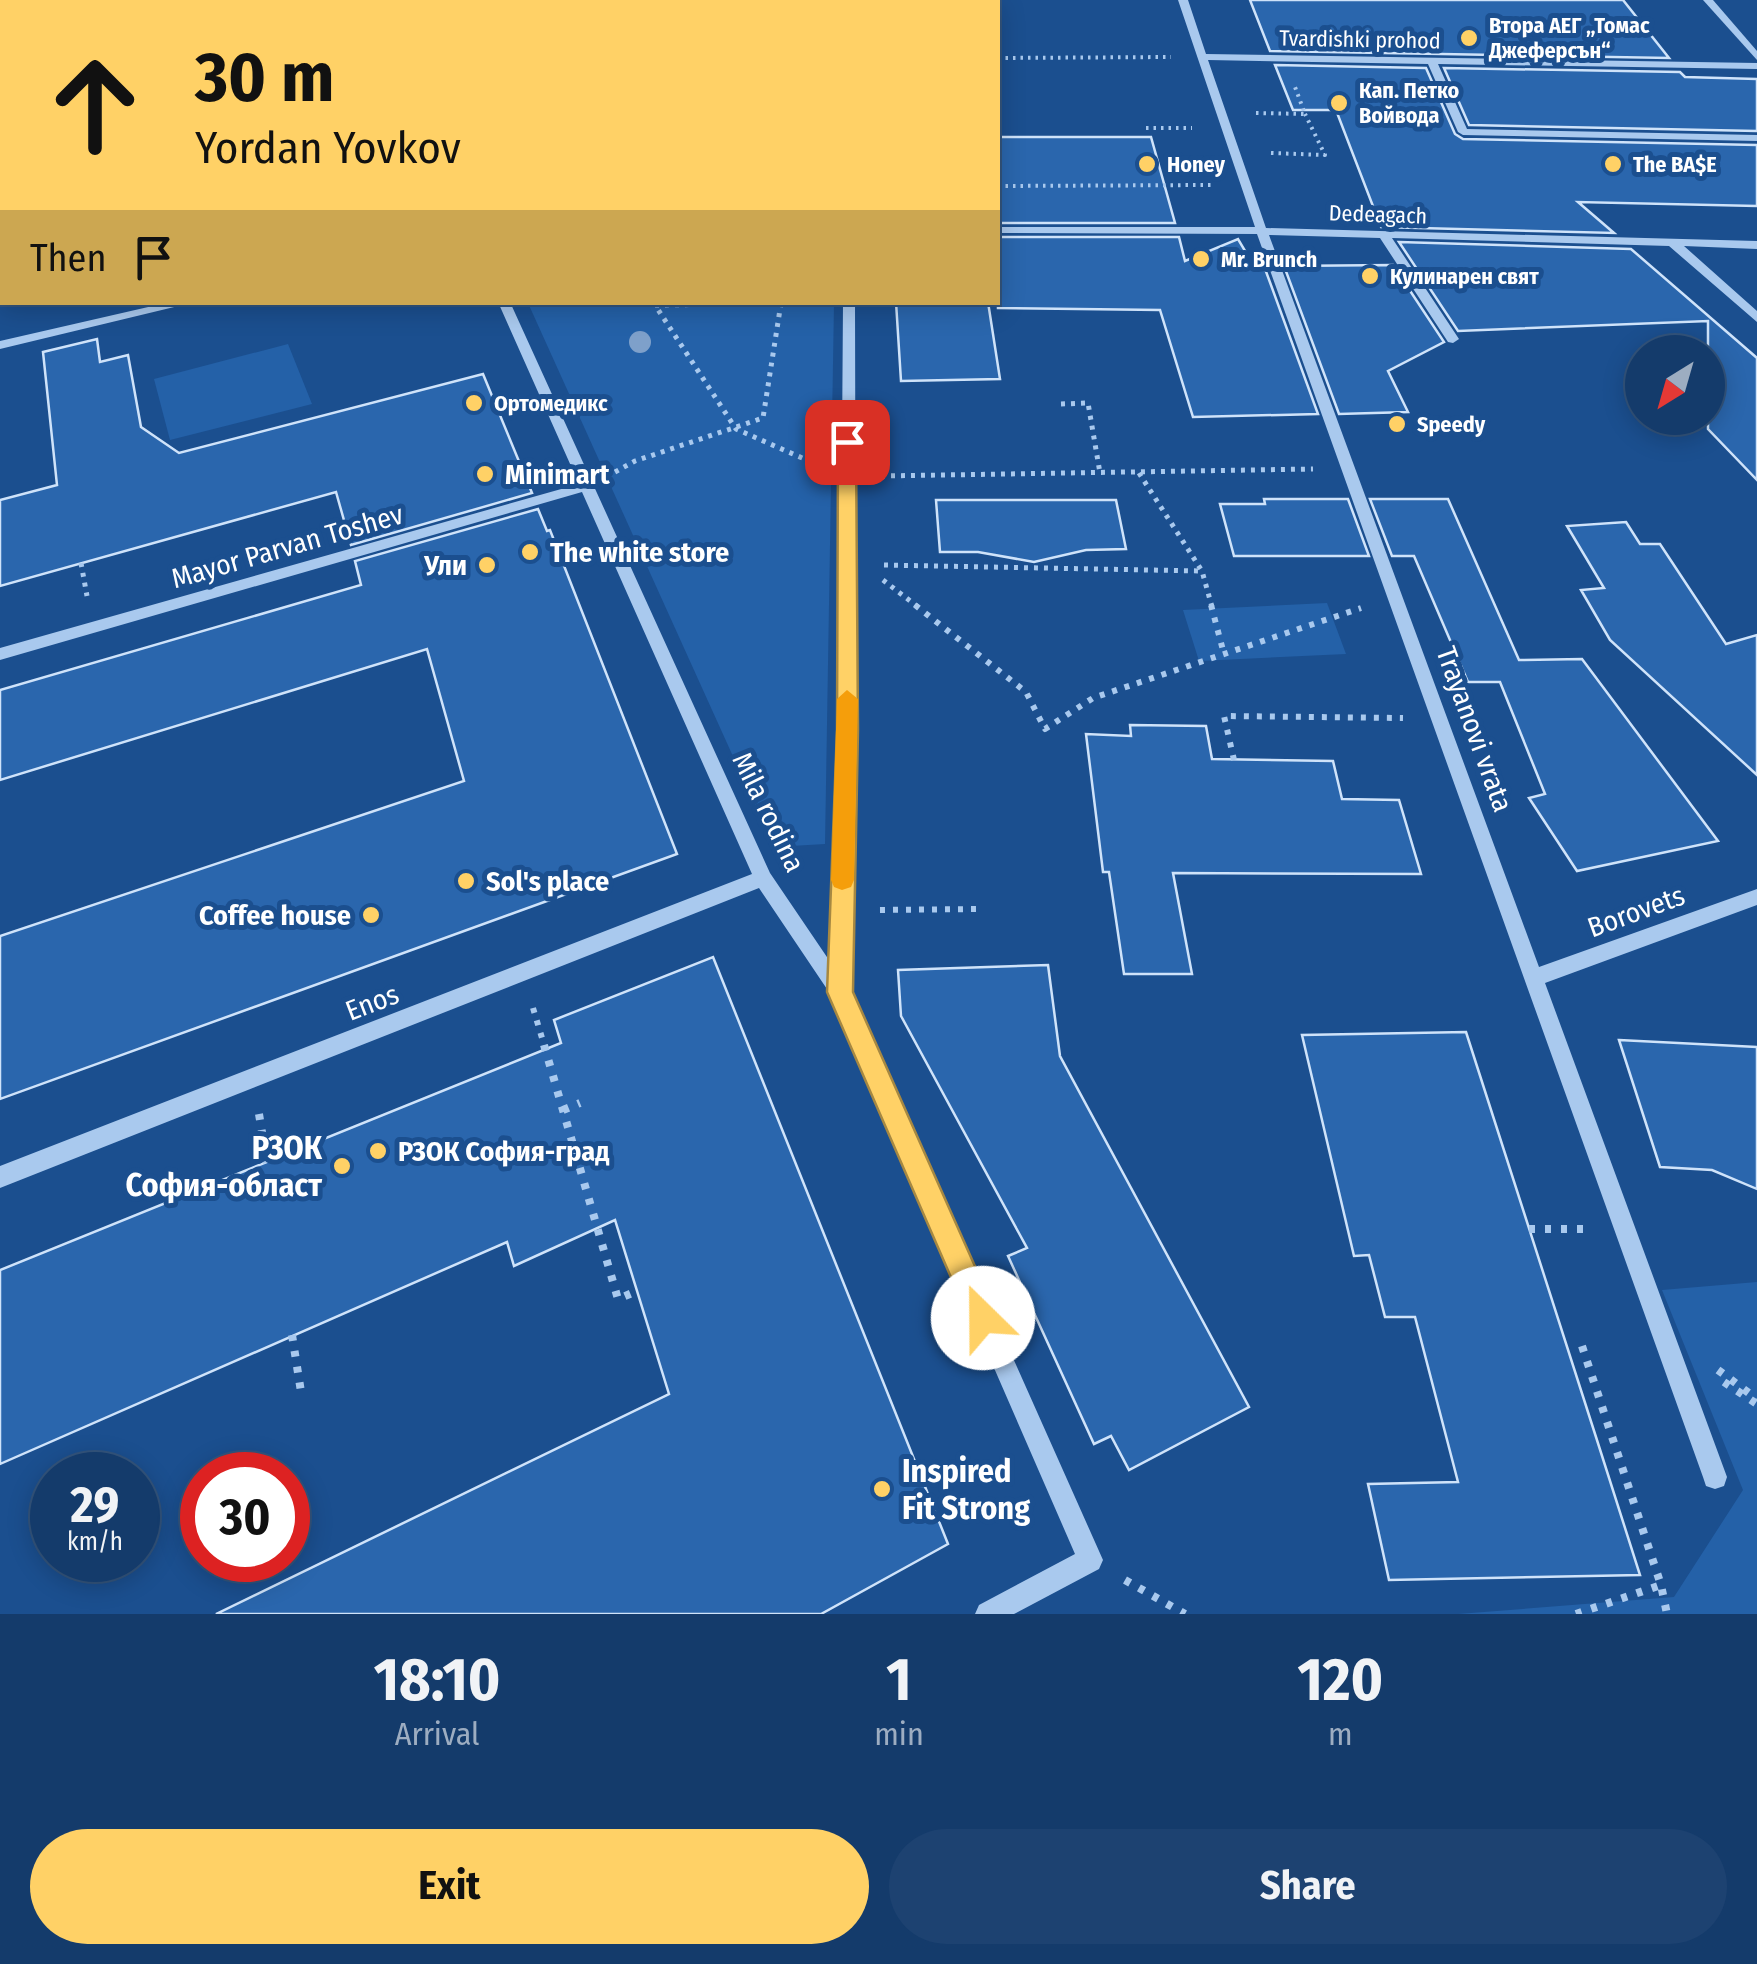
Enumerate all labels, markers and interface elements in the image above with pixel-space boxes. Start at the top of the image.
place label: Втора АЕГ „Томас Джеферсън“ [1488,12,1650,64]
street label: Tvardishki prohod [1279,25,1441,54]
marker: Втора АЕГ „Томас Джеферсън“ [1458,27,1480,49]
text: 30 m [195,36,334,120]
icon: ahead [30,40,160,170]
place label: Кап. Петко Войвода [1359,77,1460,129]
marker: Кап. Петко Войвода [1328,92,1350,114]
text: Yordan Yovkov [195,121,461,175]
place label: Honey [1167,151,1225,178]
place label: The BA$E [1633,151,1717,178]
marker: Honey [1136,153,1158,175]
marker: The BA$E [1602,153,1624,175]
street label: Dedeagach [1328,199,1428,230]
icon: arrive [126,230,181,285]
text: Then [30,235,106,281]
place label: Mr. Brunch [1221,246,1317,273]
marker: Mr. Brunch [1190,248,1212,270]
place label: Кулинарен свят [1390,263,1539,290]
marker: Кулинарен свят [1359,265,1381,287]
north arrow [1625,335,1725,435]
map controls [1625,335,1725,435]
place label: Ортомедикс [494,390,608,417]
marker: Ортомедикс [463,392,485,414]
pin [805,400,890,485]
place label: Speedy [1417,411,1486,438]
marker: Speedy [1386,413,1408,435]
icon: arrive [820,415,875,470]
place label: Minimart [505,458,611,491]
marker: Minimart [474,463,496,485]
street label: Mayor Parvan Toshev [167,497,407,595]
place label: The white store [550,536,729,569]
marker: The white store [519,541,541,563]
place label: Ули [423,549,467,582]
marker: Ули [476,554,498,576]
street label: Trayanovi vrata [1429,642,1520,816]
street label: Mila rodina [725,747,812,877]
place label: Sol's place [486,865,609,898]
marker: Sol's place [455,870,477,892]
street label: Borovets [1583,879,1689,944]
place label: Coffee house [199,899,351,932]
marker: Coffee house [360,904,382,926]
street label: Enos [341,977,403,1028]
place label: РЗОК София-област [125,1129,323,1204]
place label: РЗОК София-град [398,1135,609,1168]
marker: РЗОК София-град [367,1140,389,1162]
marker: РЗОК София-област [331,1155,353,1177]
position arrow [931,1266,1035,1370]
speed limit sign: 30 [180,1452,310,1582]
place label: Inspired Fit Strong [902,1452,1030,1527]
text: 29 [71,1475,119,1535]
marker: Inspired Fit Strong [871,1478,893,1500]
text: km/h [67,1527,123,1557]
text: 18:10 [374,1644,501,1716]
text: 1 [886,1644,912,1716]
text: 120 [1297,1644,1383,1716]
text: Arrival [395,1715,480,1753]
text: min [874,1715,924,1753]
text: m [1328,1715,1353,1753]
button: Exit [30,1829,869,1944]
button: Share [889,1829,1727,1944]

